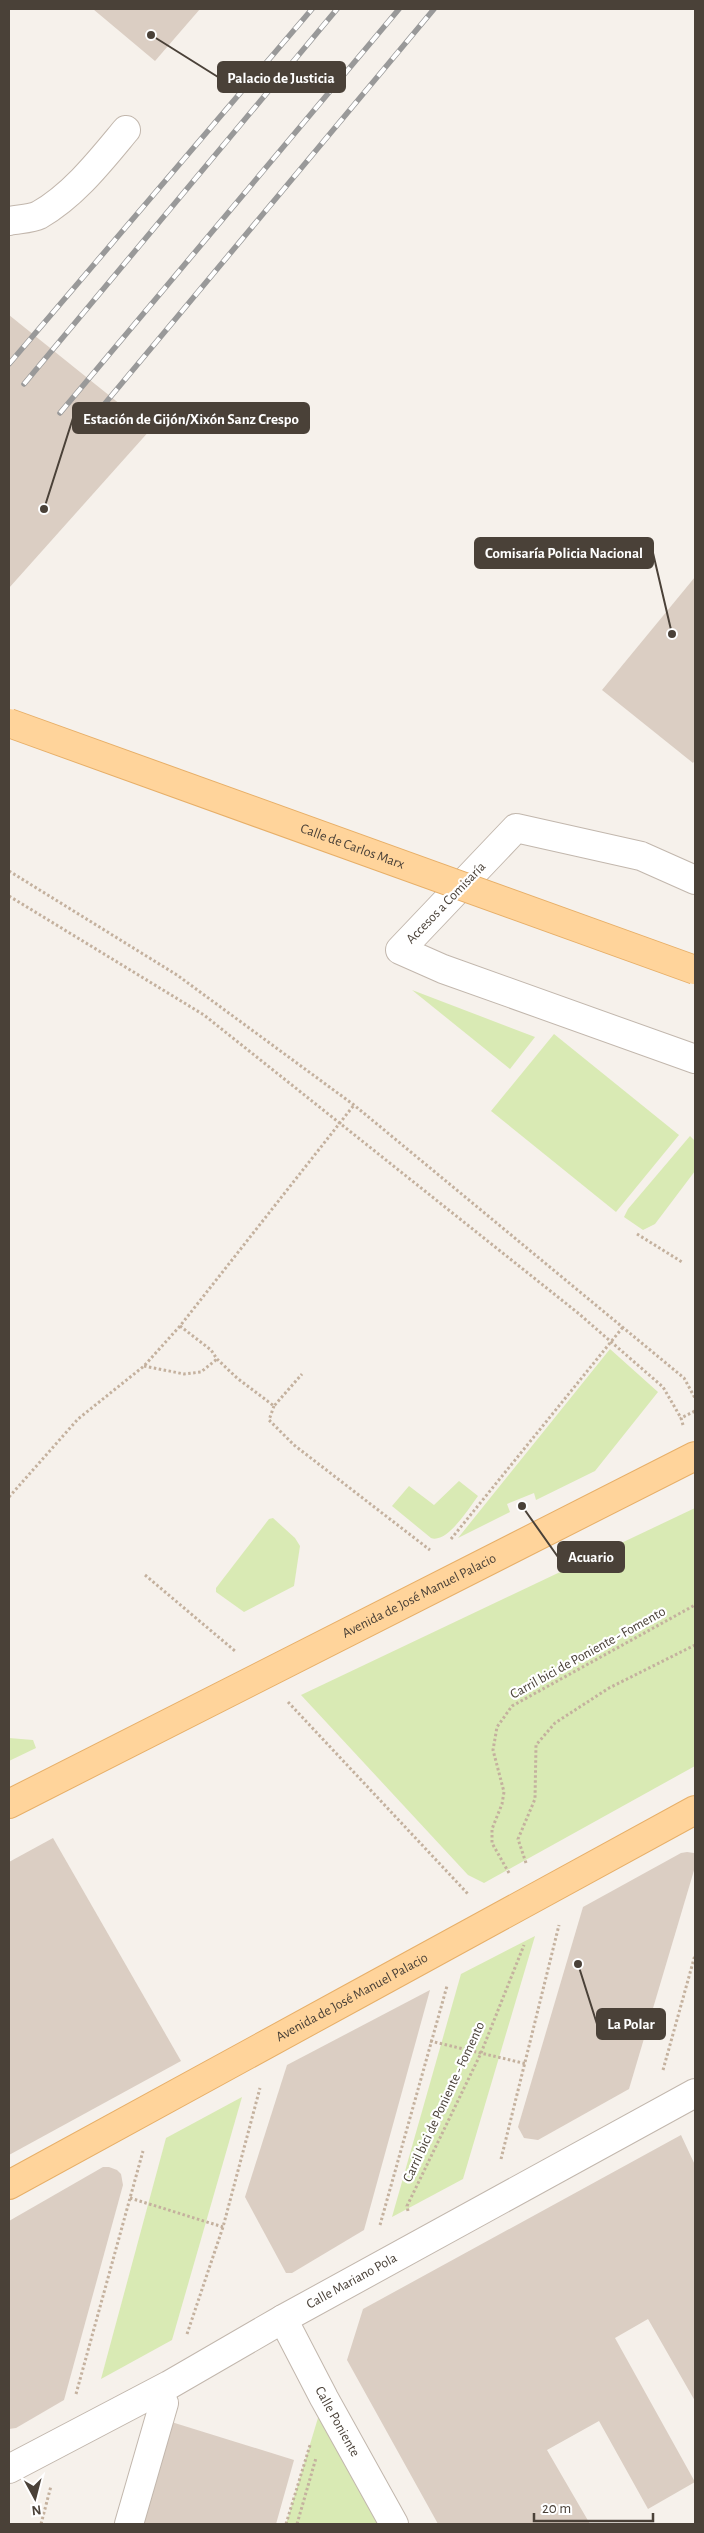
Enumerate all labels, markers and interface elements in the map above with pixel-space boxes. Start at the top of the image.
callout: Palacio de Justicia [218,62,345,92]
text: Palacio de Justicia [227,71,335,86]
callout: Estación de Gijón/Xixón Sanz Crespo [73,403,309,433]
text: Estación de Gijón/Xixón Sanz Crespo [83,412,299,427]
callout: Comisaría Policia Nacional [475,538,653,568]
text: Comisaría Policia Nacional [485,546,643,561]
street label: Calle de Carlos Marx [299,822,406,872]
street label: Accesos a Comisaría [404,859,489,947]
callout: Acuario [558,1542,624,1572]
text: Acuario [568,1550,614,1565]
street label: Avenida de José Manuel Palacio [340,1551,499,1641]
street label: Carril bici de Poniente - Fomento [508,1604,668,1702]
street label: Avenida de José Manuel Palacio [274,1951,430,2044]
callout: La Polar [597,2009,665,2039]
text: La Polar [607,2017,656,2032]
street label: Carril bici de Poniente - Fomento [401,2020,487,2184]
street label: Calle Mariano Pola [304,2251,400,2312]
street label: Calle Poniente [312,2384,362,2459]
north arrow [10,2473,60,2523]
scale bar [534,2490,653,2522]
text: 20 m [542,2501,571,2516]
text: N [31,2502,42,2517]

